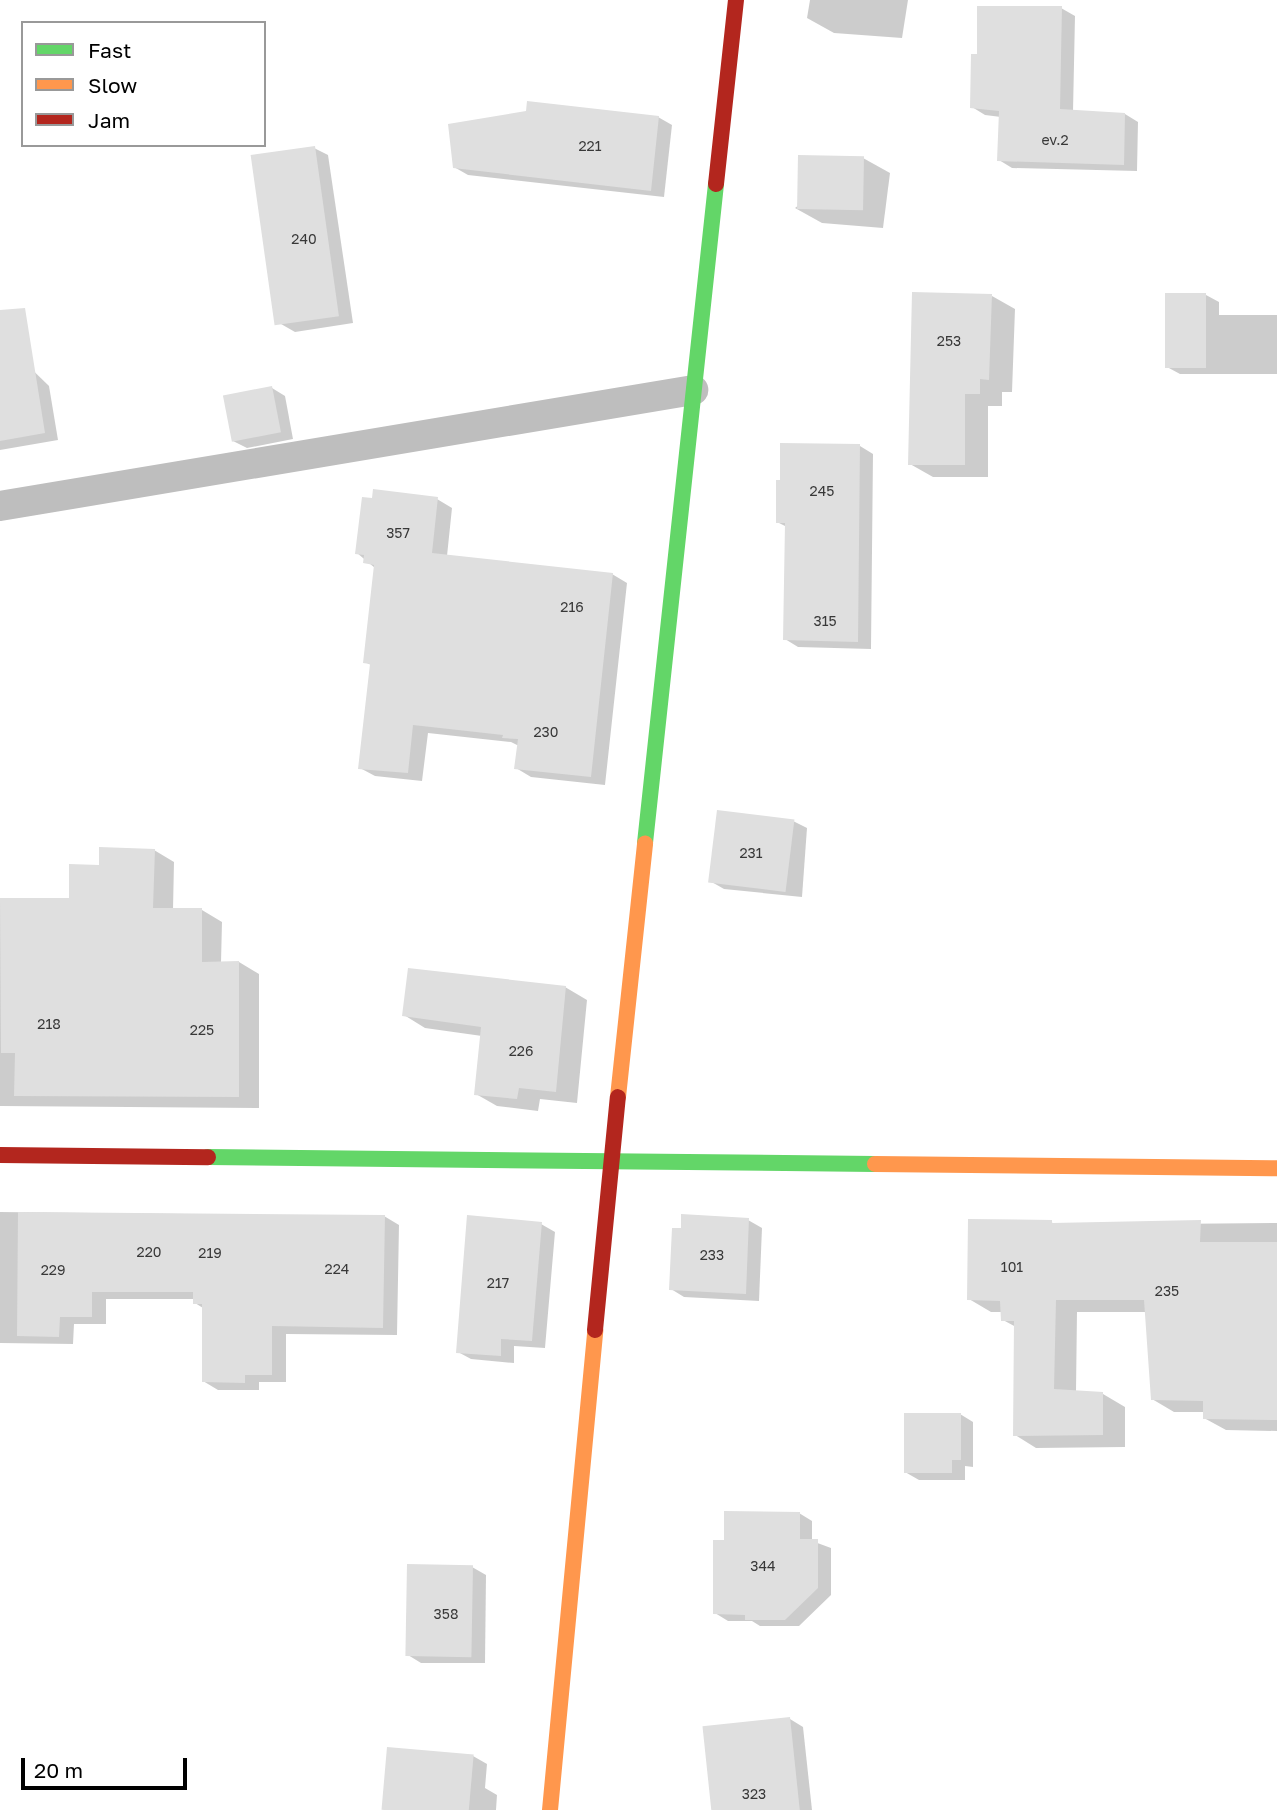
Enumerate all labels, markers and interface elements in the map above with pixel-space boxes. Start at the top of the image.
legend [21,21,266,147]
text: Fast [88,37,131,63]
text: Slow [88,72,137,98]
text: Jam [88,107,130,133]
house number: ev.2 [1041,132,1069,148]
house number: 221 [578,138,602,154]
house number: 240 [291,231,317,247]
house number: 253 [937,333,961,349]
house number: 245 [810,483,834,499]
house number: 357 [386,525,410,541]
house number: 216 [560,599,584,615]
house number: 315 [813,613,837,629]
house number: 230 [534,724,558,740]
house number: 231 [739,845,763,861]
house number: 218 [37,1016,61,1032]
house number: 225 [190,1022,214,1038]
house number: 226 [509,1043,533,1059]
house number: 220 [137,1244,161,1260]
house number: 219 [198,1245,222,1261]
house number: 233 [700,1247,724,1263]
house number: 101 [1001,1259,1023,1275]
house number: 224 [325,1261,349,1277]
house number: 229 [41,1262,65,1278]
house number: 217 [487,1275,509,1291]
house number: 235 [1155,1283,1179,1299]
house number: 344 [750,1558,776,1574]
house number: 358 [434,1606,458,1622]
scale bar [24,1744,191,1788]
text: 20 m [34,1757,83,1783]
house number: 323 [742,1786,766,1802]

